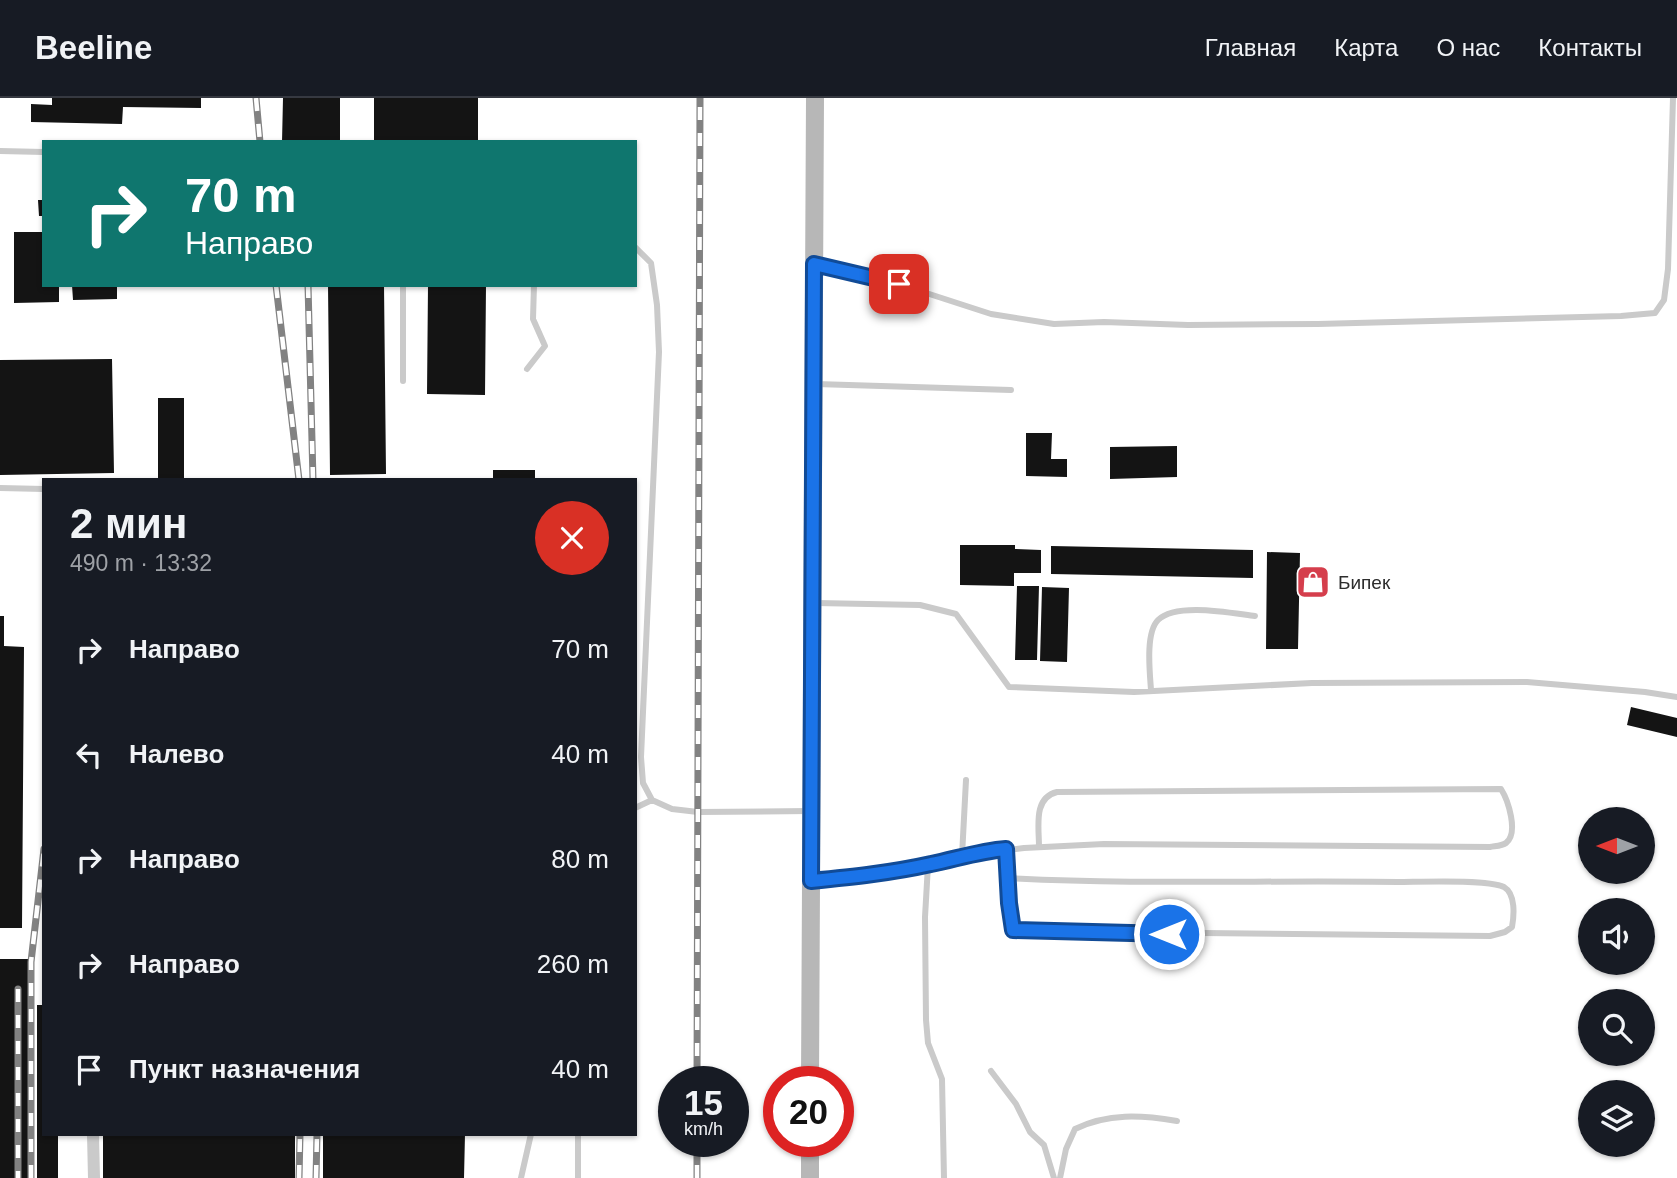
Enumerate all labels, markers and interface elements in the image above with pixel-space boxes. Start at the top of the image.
text: Beeline [35,29,152,66]
text: Главная [1205,34,1296,61]
text: Карта [1334,34,1398,61]
text: О нас [1436,34,1500,61]
text: Контакты [1538,34,1642,61]
icon: right [70,168,161,259]
text: 70 m [185,168,297,222]
text: Направо [185,225,313,261]
pin [869,254,929,314]
icon: arrive [880,265,918,303]
text: 2 мин [70,500,187,547]
button: close [535,501,609,575]
text: 490 m · 13:32 [70,550,212,576]
shop icon: Бипек [1294,563,1332,601]
place label: Бипек [1338,572,1391,593]
icon: right [70,631,108,669]
text: Направо [129,634,240,664]
text: 70 m [551,634,609,664]
icon: left [70,736,108,774]
text: Налево [129,739,224,769]
text: 40 m [551,739,609,769]
north arrow [1578,807,1656,884]
map controls [1578,807,1655,1157]
icon: right [70,841,108,879]
text: Направо [129,844,240,874]
text: 80 m [551,844,609,874]
position arrow [1132,897,1206,971]
button: sound [1578,898,1655,975]
icon: right [70,946,108,984]
text: Направо [129,949,240,979]
text: 260 m [537,949,609,979]
button: search [1578,989,1655,1066]
icon: arrive [70,1051,108,1089]
text: Пункт назначения [129,1054,360,1084]
text: 40 m [551,1054,609,1084]
speed limit sign: 20 [763,1066,854,1157]
button: layers [1578,1080,1655,1157]
text: 15 [684,1083,723,1122]
text: km/h [684,1119,723,1139]

